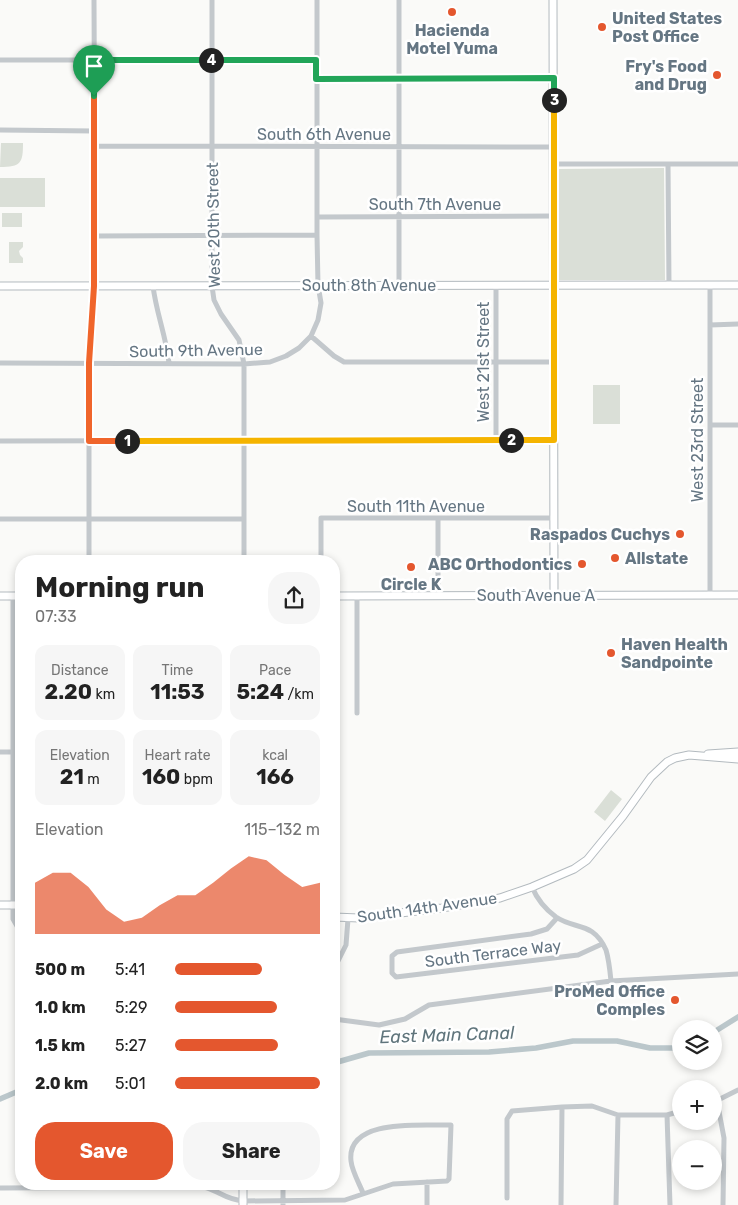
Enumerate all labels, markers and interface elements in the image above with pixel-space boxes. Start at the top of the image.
marker: Hacienda Motel Yuma [446,6,458,18]
place label: United States Post Office [612,9,722,46]
place label: Hacienda Motel Yuma [406,21,498,58]
marker: United States Post Office [596,21,608,33]
pin [73,45,115,96]
pin: 4 [198,48,224,72]
icon: arrive [80,52,108,80]
text: 4 [207,52,216,69]
place label: Fry's Food and Drug [625,57,707,94]
marker: Fry's Food and Drug [711,69,723,81]
pin: 3 [542,88,566,112]
text: 3 [550,92,559,109]
street label: South 6th Avenue [257,125,391,144]
street label: West 20th Street [203,162,224,288]
street label: South 7th Avenue [369,195,501,214]
street label: South 8th Avenue [302,276,436,295]
street label: West 21st Street [474,302,493,422]
street label: South 9th Avenue [129,340,263,361]
street label: West 23rd Street [688,378,707,502]
pin: 1 [114,428,140,454]
pin: 2 [498,428,524,452]
text: 2 [507,432,516,449]
text: 1 [124,433,131,450]
street label: South 11th Avenue [347,497,485,516]
place label: Raspados Cuchys [530,525,670,544]
marker: Raspados Cuchys [674,528,686,540]
place label: Allstate [625,549,688,568]
marker: Allstate [609,552,621,564]
place label: ABC Orthodontics [428,555,572,574]
marker: ABC Orthodontics [576,558,588,570]
marker: Circle K [405,561,417,573]
text: Morning run [35,571,204,604]
button: share [268,572,320,624]
place label: Circle K [381,575,442,594]
street label: South Avenue A [477,586,596,605]
text: 07:33 [35,607,77,626]
place label: Haven Health Sandpointe [621,635,728,672]
marker: Haven Health Sandpointe [605,647,617,659]
text: Distance [51,662,109,679]
text: Time [162,662,193,679]
text: Pace [259,662,291,679]
text: 2.20 [45,679,92,704]
text: 11:53 [150,679,205,704]
text: 5:24 [236,679,284,704]
text: km [92,686,115,703]
text: /km [284,686,314,703]
text: Elevation [50,747,110,764]
text: Heart rate [145,747,210,764]
text: kcal [262,747,288,764]
text: 21 [60,764,84,789]
text: 160 [142,764,180,789]
text: 166 [256,764,294,789]
text: m [84,771,100,788]
text: bpm [180,771,213,788]
text: Elevation [35,820,104,839]
text: 115–132 m [244,820,320,839]
street label: South 14th Avenue [356,888,498,927]
street label: South Terrace Way [424,936,562,971]
text: 500 m [35,960,85,979]
text: 5:41 [115,960,145,979]
place label: ProMed Office Comples [554,982,665,1019]
marker: ProMed Office Comples [669,994,681,1006]
text: 1.0 km [35,998,86,1017]
text: 5:29 [115,998,147,1017]
map controls [672,1020,722,1190]
button: layers [672,1020,722,1070]
water label: East Main Canal [379,1022,515,1048]
text: 1.5 km [35,1036,85,1055]
text: 5:27 [115,1036,146,1055]
text: 2.0 km [35,1074,88,1093]
text: 5:01 [115,1074,146,1093]
button: + [672,1080,722,1130]
button: Save [35,1122,173,1180]
button: Share [183,1122,320,1180]
button: − [672,1140,722,1190]

